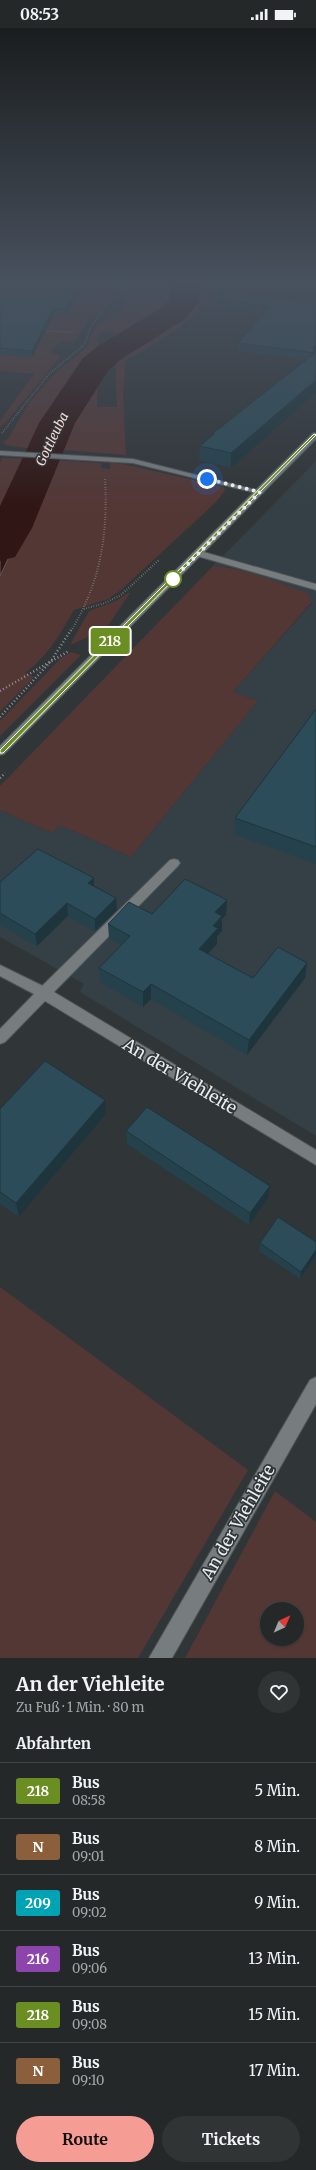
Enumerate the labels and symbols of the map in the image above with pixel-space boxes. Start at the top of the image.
water label: Gottleuba [32,409,72,469]
your location [197,469,217,489]
unlabelled marker [164,570,182,588]
line badge: 218 [87,628,133,654]
street label: An der Viehleite [118,1033,241,1119]
street label: An der Viehleite [196,1460,280,1584]
north arrow [260,1602,304,1646]

